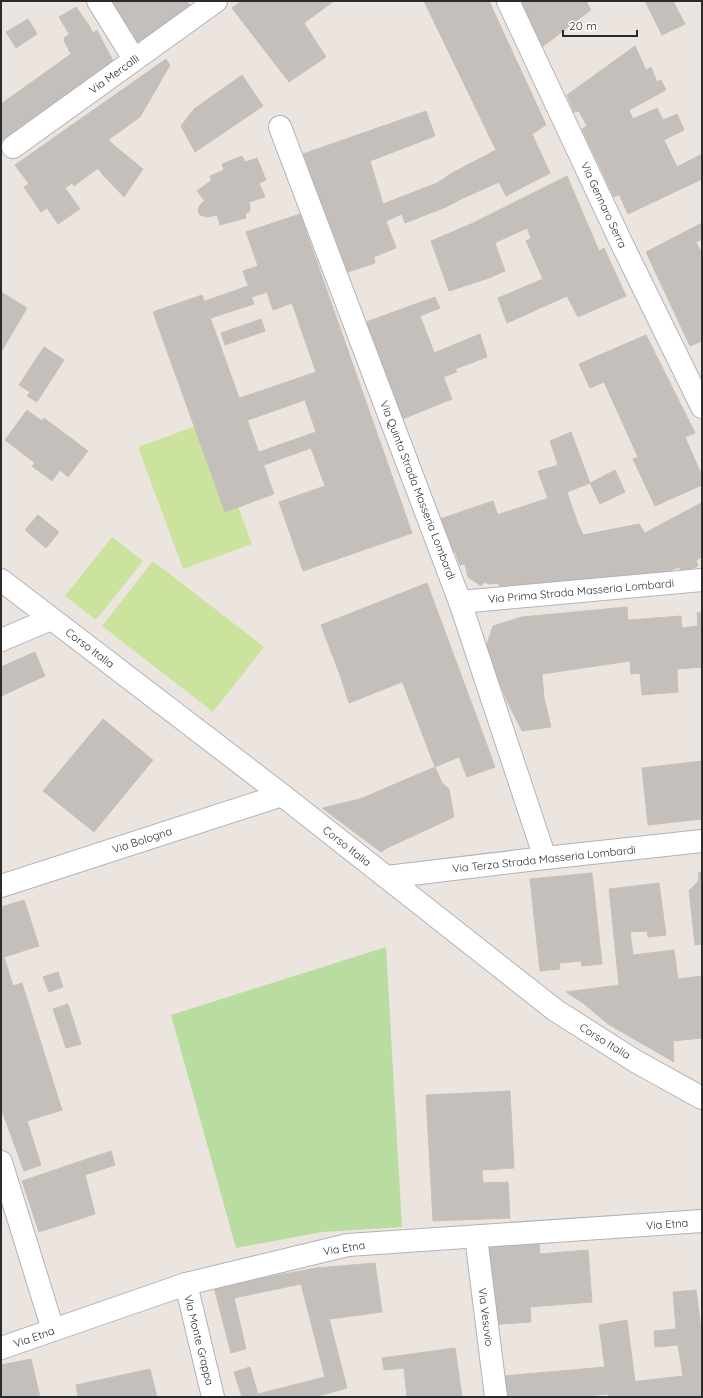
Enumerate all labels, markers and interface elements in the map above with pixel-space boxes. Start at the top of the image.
scale bar [563,12,637,38]
text: 20 m [569,18,597,33]
street label: Via Mercalli [86,51,142,97]
street label: Via Gennaro Serra [578,160,630,250]
street label: Via Quinta Strada Masseria Lombardi [377,398,459,582]
street label: Via Prima Strada Masseria Lombardi [487,576,675,606]
street label: Corso Italia [63,625,117,671]
street label: Corso Italia [320,823,374,869]
street label: Via Bologna [110,824,174,856]
street label: Via Terza Strada Masseria Lombardi [452,842,636,876]
street label: Corso Italia [577,1020,633,1062]
street label: Via Etna [645,1216,689,1232]
street label: Via Etna [322,1238,366,1258]
street label: Via Vesuvio [475,1287,497,1347]
street label: Via Monte Grappa [181,1293,217,1387]
street label: Via Etna [12,1323,56,1351]

